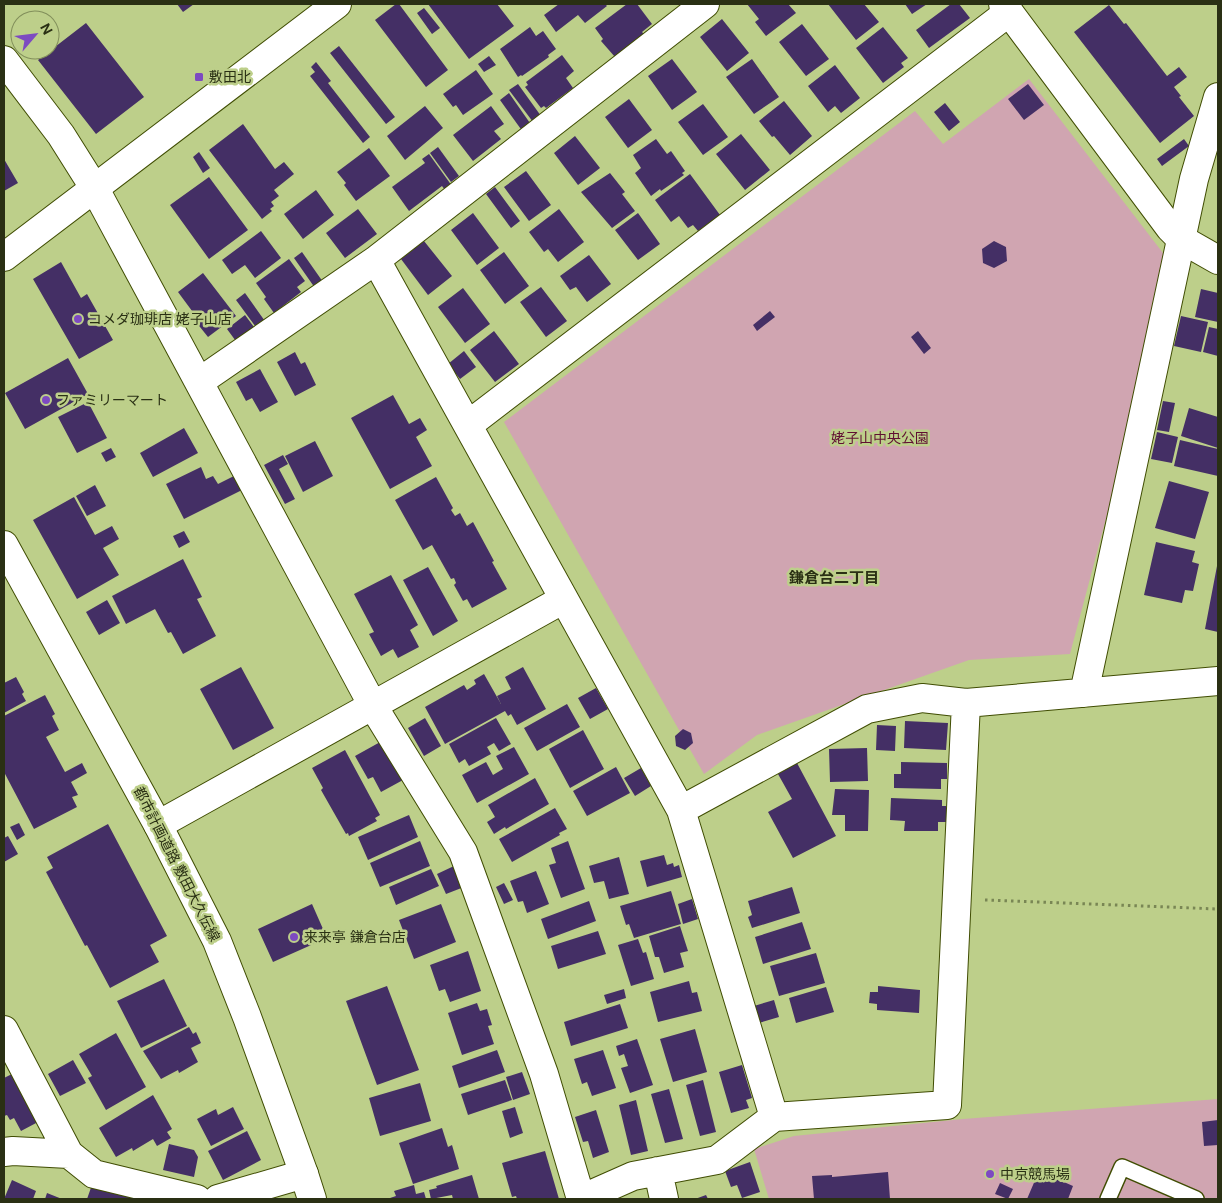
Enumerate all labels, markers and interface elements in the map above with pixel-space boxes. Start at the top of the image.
north arrow [10,10,60,60]
text: N [36,20,57,38]
place label: 敷田北 [209,68,251,86]
marker: 敷田北 [193,71,205,83]
place label: コメダ珈琲店 姥子山店 [88,310,232,328]
marker: コメダ珈琲店 姥子山店 [72,313,84,325]
place label: ファミリーマート [56,391,168,409]
marker: ファミリーマート [40,394,52,406]
park label: 姥子山中央公園 [831,429,929,447]
district label: 鎌倉台二丁目 [788,568,879,588]
street label: 都市計画道路 敷田大久伝線 [130,783,224,945]
place label: 来来亭 鎌倉台店 [304,928,406,946]
marker: 来来亭 鎌倉台店 [288,931,300,943]
place label: 中京競馬場 [1000,1165,1070,1183]
marker: 中京競馬場 [984,1168,996,1180]

